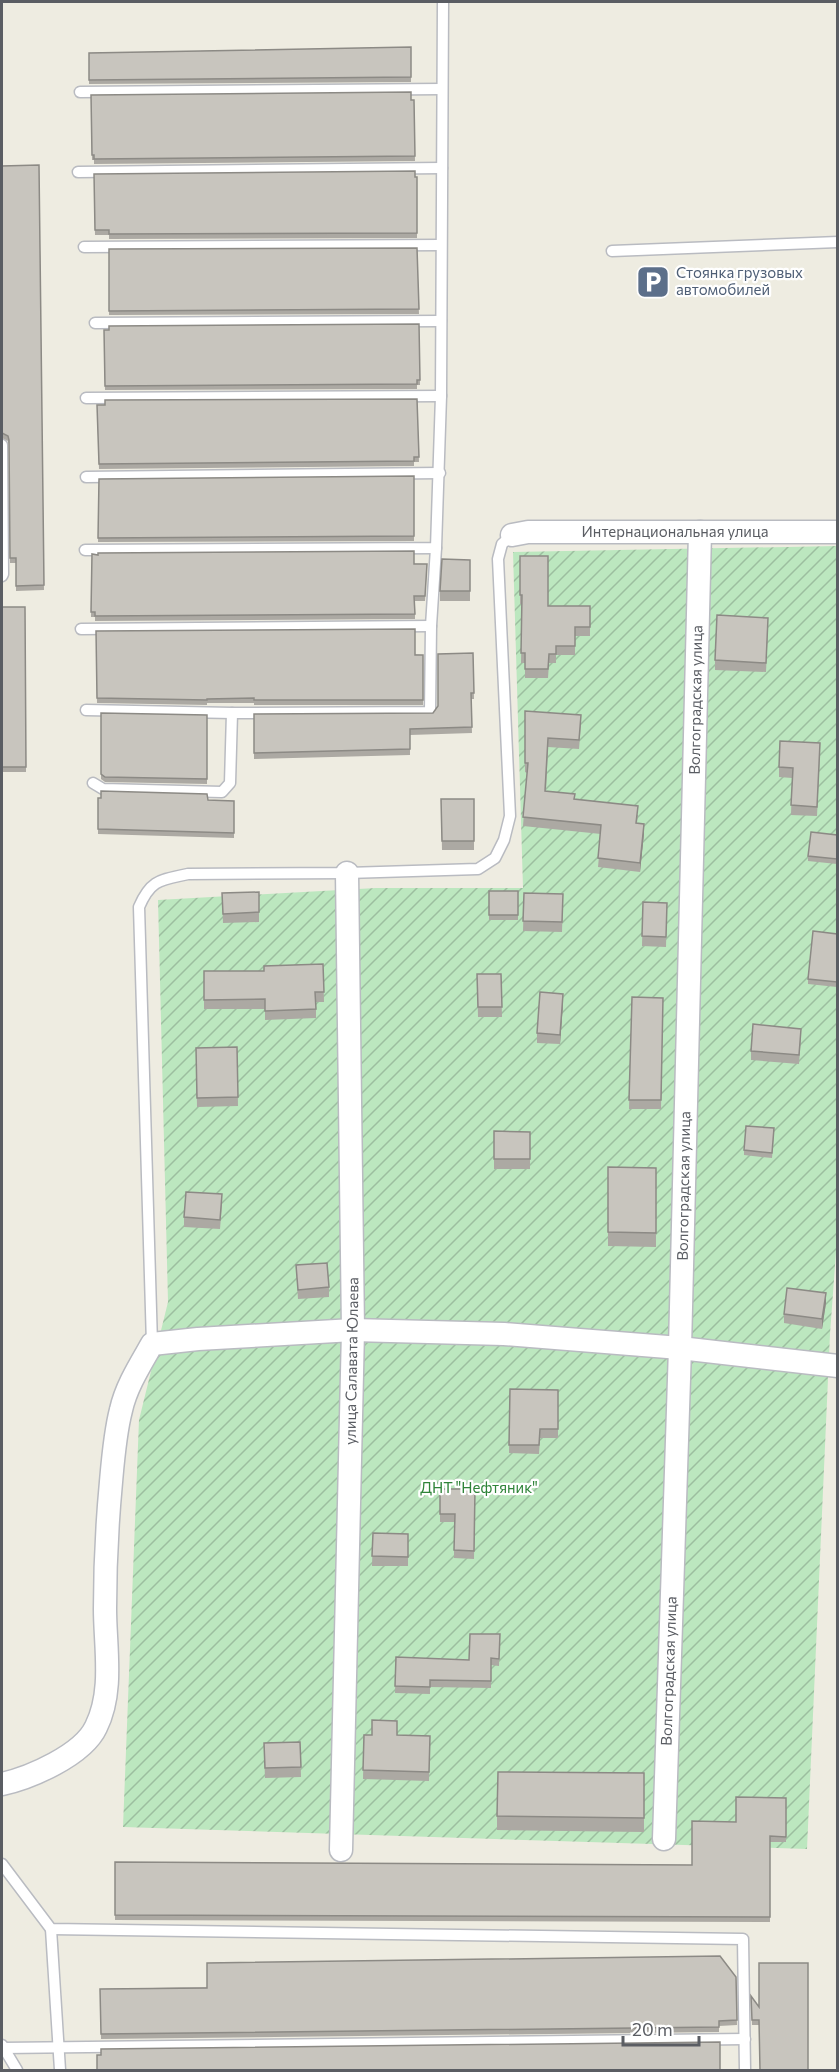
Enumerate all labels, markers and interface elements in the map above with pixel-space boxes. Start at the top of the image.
place label: Стоянка грузовых автомобилей [676,263,803,298]
parking icon: Стоянка грузовых автомобилей [635,264,671,300]
street label: Интернациональная улица [582,522,768,540]
street label: Волгоградская улица [685,625,705,775]
street label: Волгоградская улица [673,1111,693,1261]
street label: улица Салавата Юлаева [341,1277,361,1445]
park label: ДНТ "Нефтяник" [420,1478,538,1496]
street label: Волгоградская улица [656,1596,680,1746]
scale bar [623,2009,700,2047]
text: 20 m [632,2018,673,2040]

